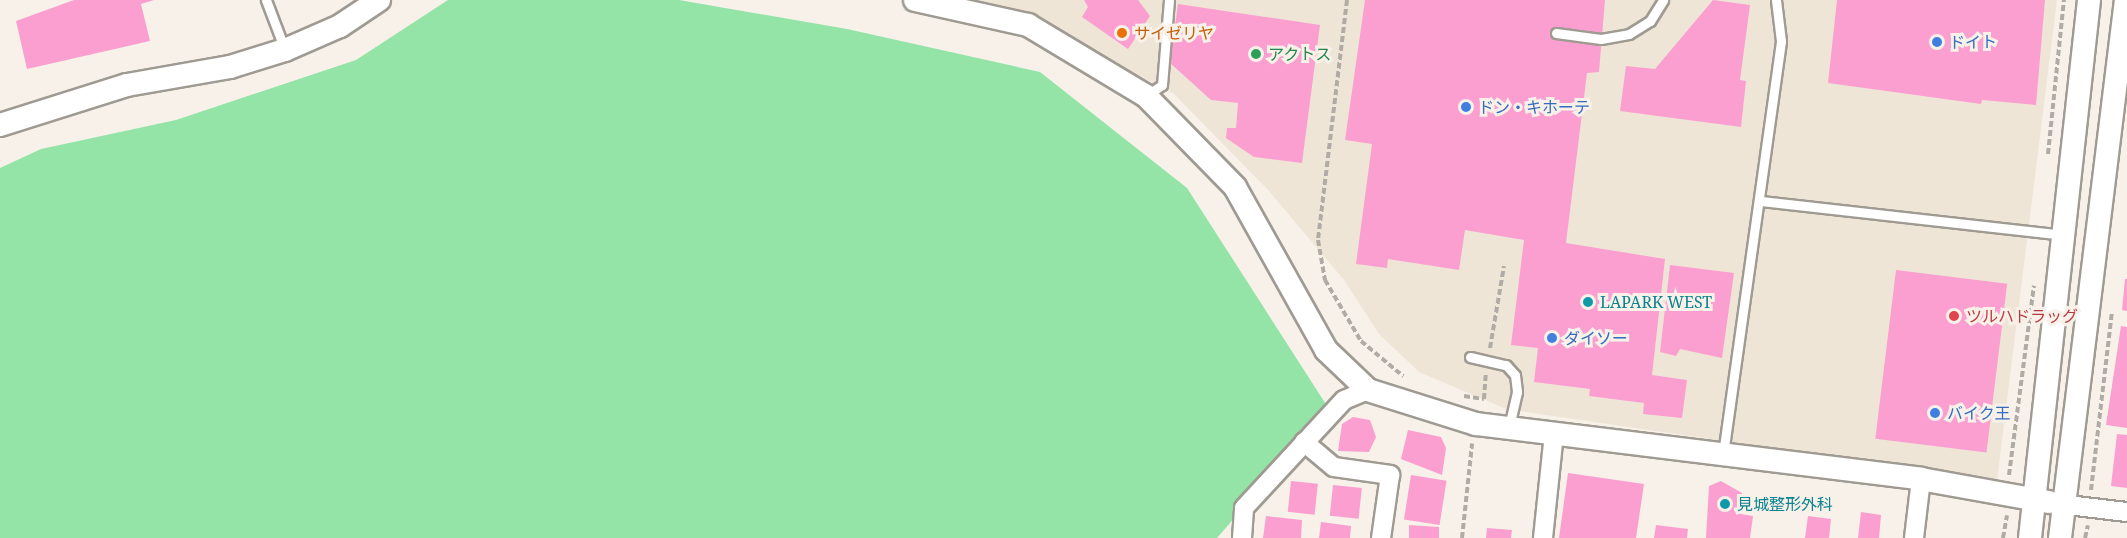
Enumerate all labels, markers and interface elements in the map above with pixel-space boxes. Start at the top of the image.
place label: サイゼリヤ [1134,23,1214,43]
marker: サイゼリヤ [1115,26,1129,40]
place label: ドイト [1949,32,1997,52]
marker: ドイト [1930,35,1944,49]
place label: アクトス [1268,44,1332,64]
marker: アクトス [1249,47,1263,61]
place label: ドン・キホーテ [1478,97,1590,117]
marker: ドン・キホーテ [1459,100,1473,114]
place label: LAPARK WEST [1600,292,1712,312]
marker: LAPARK WEST [1581,295,1595,309]
place label: ツルハドラッグ [1966,306,2078,326]
marker: ツルハドラッグ [1947,309,1961,323]
place label: ダイソー [1564,328,1628,348]
marker: ダイソー [1545,331,1559,345]
place label: バイク王 [1947,403,2011,423]
marker: バイク王 [1928,406,1942,420]
place label: 見城整形外科 [1737,494,1833,514]
marker: 見城整形外科 [1718,497,1732,511]

